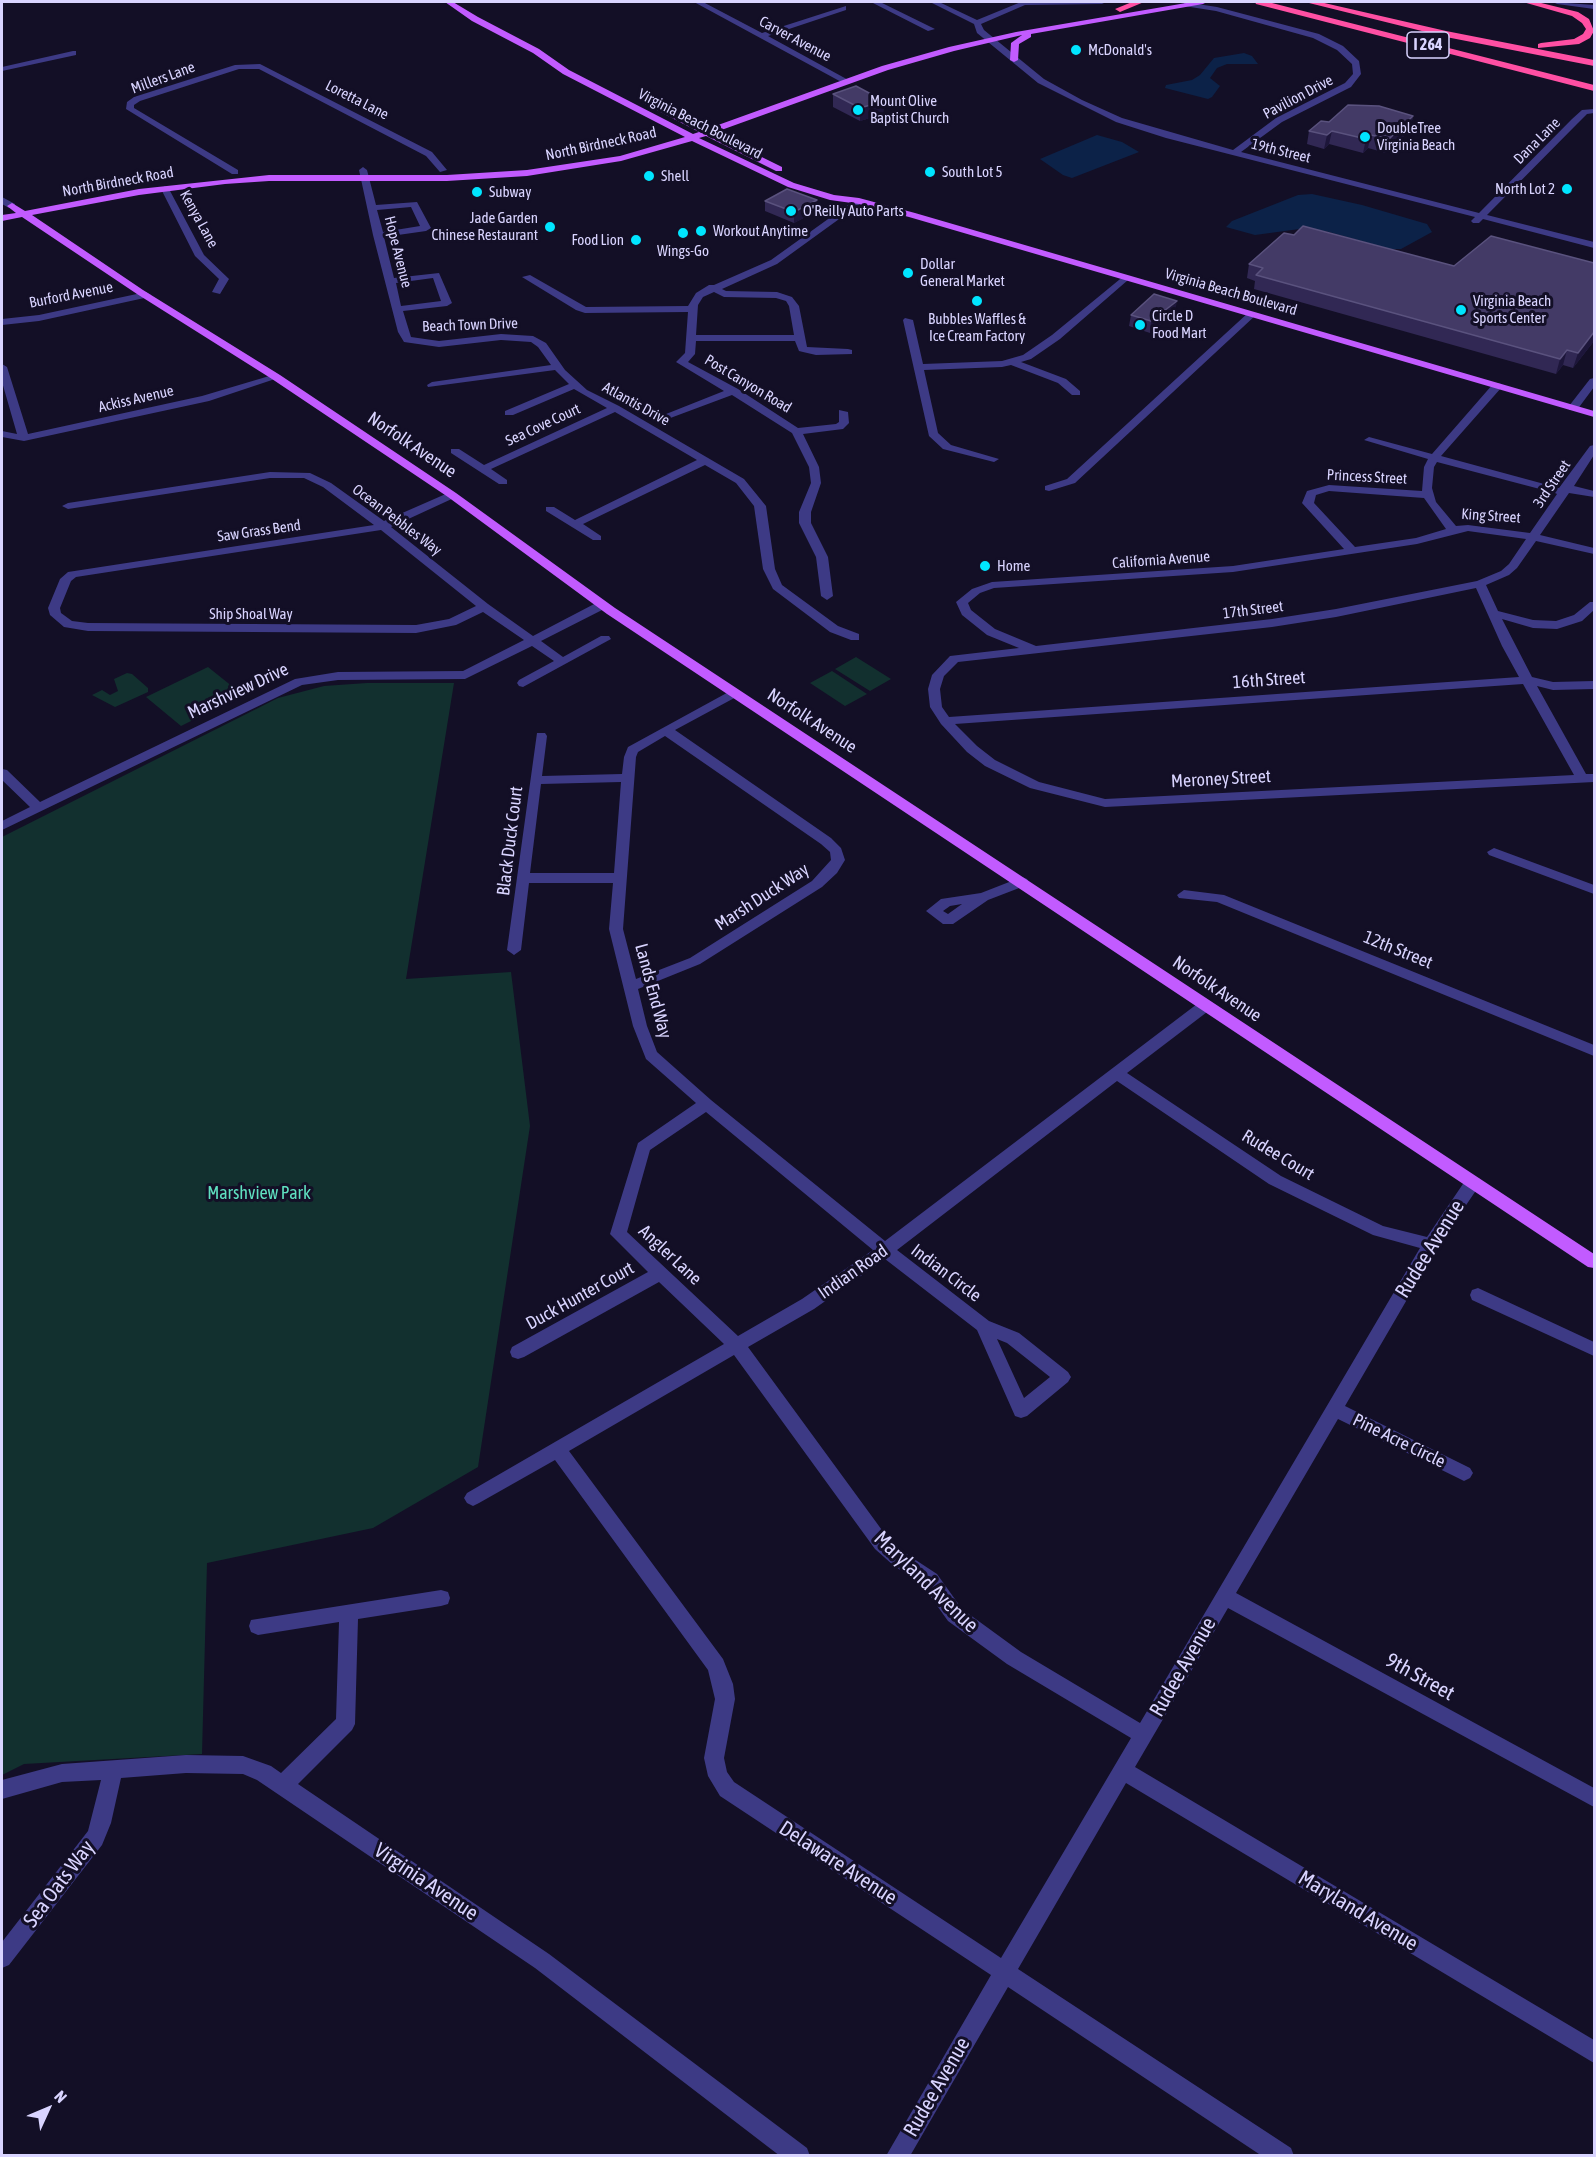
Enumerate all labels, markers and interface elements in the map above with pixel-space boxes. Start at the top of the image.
street label: Carver Avenue [756,13,834,65]
road number: I 264 [1407,32,1449,58]
place label: McDonald's [1088,41,1152,59]
marker: McDonald's [1069,43,1083,57]
street label: Millers Lane [129,58,197,98]
street label: Pavilion Drive [1260,71,1336,123]
street label: Loretta Lane [322,76,392,124]
street label: Virginia Beach Boulevard [635,85,765,163]
place label: Mount Olive Baptist Church [870,92,949,127]
marker: Mount Olive Baptist Church [851,103,865,117]
street label: Dana Lane [1510,114,1564,168]
place label: DoubleTree Virginia Beach [1377,119,1455,154]
street label: North Birdneck Road [544,123,658,165]
marker: DoubleTree Virginia Beach [1358,130,1372,144]
street label: 19th Street [1249,135,1313,167]
street label: North Birdneck Road [61,163,175,201]
place label: South Lot 5 [942,163,1003,181]
marker: South Lot 5 [923,165,937,179]
place label: Shell [661,167,689,185]
marker: Shell [642,169,656,183]
place label: North Lot 2 [1495,180,1555,198]
marker: North Lot 2 [1560,182,1574,196]
place label: Subway [489,183,531,201]
marker: Subway [470,185,484,199]
street label: Kenya Lane [176,187,222,251]
place label: O'Reilly Auto Parts [803,202,904,220]
marker: O'Reilly Auto Parts [784,204,798,218]
place label: Jade Garden Chinese Restaurant [431,209,538,244]
street label: Hope Avenue [380,214,416,290]
marker: Jade Garden Chinese Restaurant [543,220,557,234]
place label: Workout Anytime [713,222,808,240]
marker: Workout Anytime [694,224,708,238]
marker: Wings-Go [676,226,690,240]
place label: Food Lion [571,231,624,249]
marker: Food Lion [629,233,643,247]
place label: Wings-Go [657,242,709,260]
place label: Dollar General Market [920,255,1005,290]
street label: Virginia Beach Boulevard [1163,265,1299,319]
marker: Dollar General Market [901,266,915,280]
street label: Burford Avenue [28,278,114,312]
place label: Virginia Beach Sports Center [1473,292,1551,327]
marker: Bubbles Waffles & Ice Cream Factory [970,294,984,308]
marker: Virginia Beach Sports Center [1454,303,1468,317]
place label: Circle D Food Mart [1152,307,1207,342]
place label: Bubbles Waffles & Ice Cream Factory [928,310,1026,345]
street label: Beach Town Drive [422,314,518,336]
marker: Circle D Food Mart [1133,318,1147,332]
street label: Post Canyon Road [701,351,795,417]
street label: Atlantis Drive [599,378,673,430]
street label: Ackiss Avenue [97,382,175,416]
street label: Sea Cove Court [503,400,583,450]
street label: Norfolk Avenue [363,407,461,483]
street label: 3rd Street [1530,457,1574,511]
street label: Princess Street [1326,466,1408,488]
street label: Ocean Pebbles Way [349,481,445,559]
street label: King Street [1461,505,1521,527]
street label: Saw Grass Bend [216,516,302,546]
street label: California Avenue [1111,548,1211,572]
place label: Home [997,557,1030,575]
marker: Home [978,559,992,573]
street label: 17th Street [1222,597,1284,623]
street label: Ship Shoal Way [209,605,293,623]
street label: Marshview Drive [184,658,292,724]
street label: 16th Street [1232,667,1306,693]
street label: Norfolk Avenue [763,684,861,758]
street label: Meroney Street [1170,766,1272,792]
street label: Black Duck Court [493,785,527,897]
street label: Marsh Duck Way [711,859,813,935]
street label: 12th Street [1360,926,1436,974]
street label: Lands End Way [630,941,676,1041]
street label: Norfolk Avenue [1168,951,1266,1027]
street label: Rudee Court [1238,1125,1318,1185]
park label: Marshview Park [207,1182,311,1204]
street label: Rudee Avenue [1390,1195,1470,1303]
street label: Angler Lane [634,1220,706,1290]
street label: Indian Road [814,1240,892,1304]
street label: Indian Circle [907,1240,985,1306]
street label: Duck Hunter Court [522,1257,638,1335]
street label: Pine Acre Circle [1349,1409,1449,1473]
street label: Maryland Avenue [869,1526,983,1638]
street label: Rudee Avenue [1144,1613,1222,1721]
street label: 9th Street [1381,1648,1459,1706]
street label: Delaware Avenue [774,1816,902,1910]
street label: Sea Oats Way [18,1836,100,1932]
street label: Virginia Avenue [369,1838,483,1926]
street label: Maryland Avenue [1294,1865,1422,1957]
street label: Rudee Avenue [898,2033,976,2141]
north arrow [18,2079,78,2139]
text: N [51,2087,71,2106]

